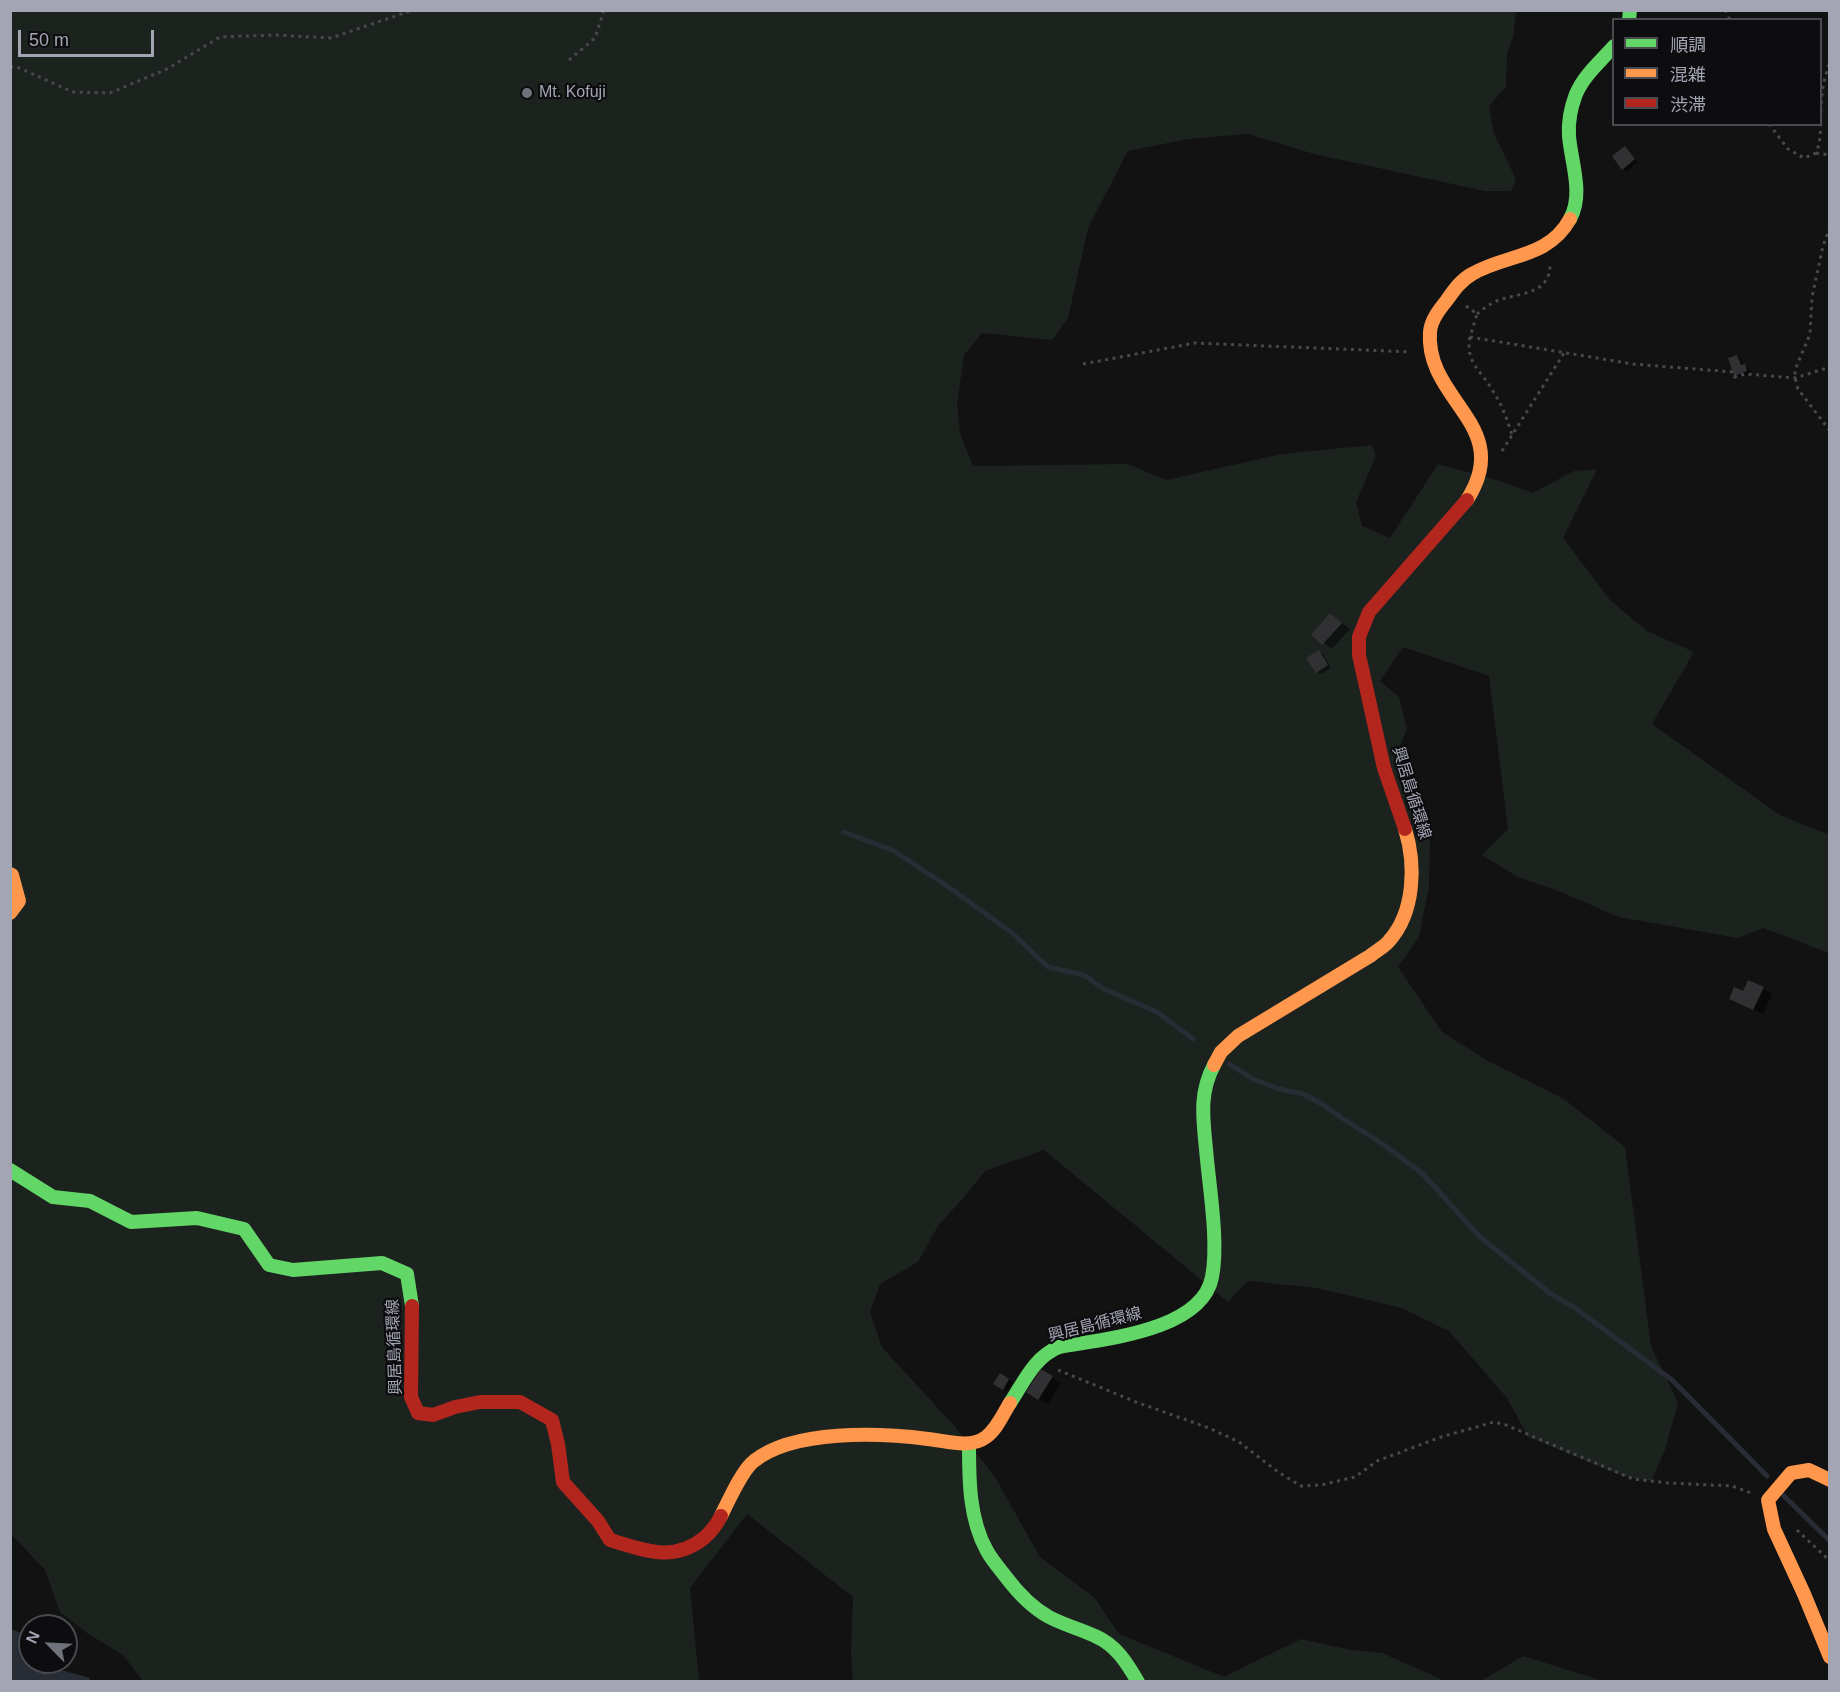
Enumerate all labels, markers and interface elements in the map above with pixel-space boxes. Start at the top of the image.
scale bar [21,18,158,56]
legend [1612,18,1822,126]
text: 50 m [29,30,69,50]
text: 順調 [1670,35,1706,55]
text: 混雑 [1670,65,1706,85]
place label: Mt. Kofuji [539,83,606,103]
marker: Mt. Kofuji [520,86,534,100]
text: 渋滞 [1670,95,1706,115]
street label: 興居島循環線 [1388,744,1434,842]
street label: 興居島循環線 [384,1299,406,1395]
street label: 興居島循環線 [1046,1304,1144,1346]
north arrow [18,1614,78,1674]
text: N [23,1629,43,1646]

